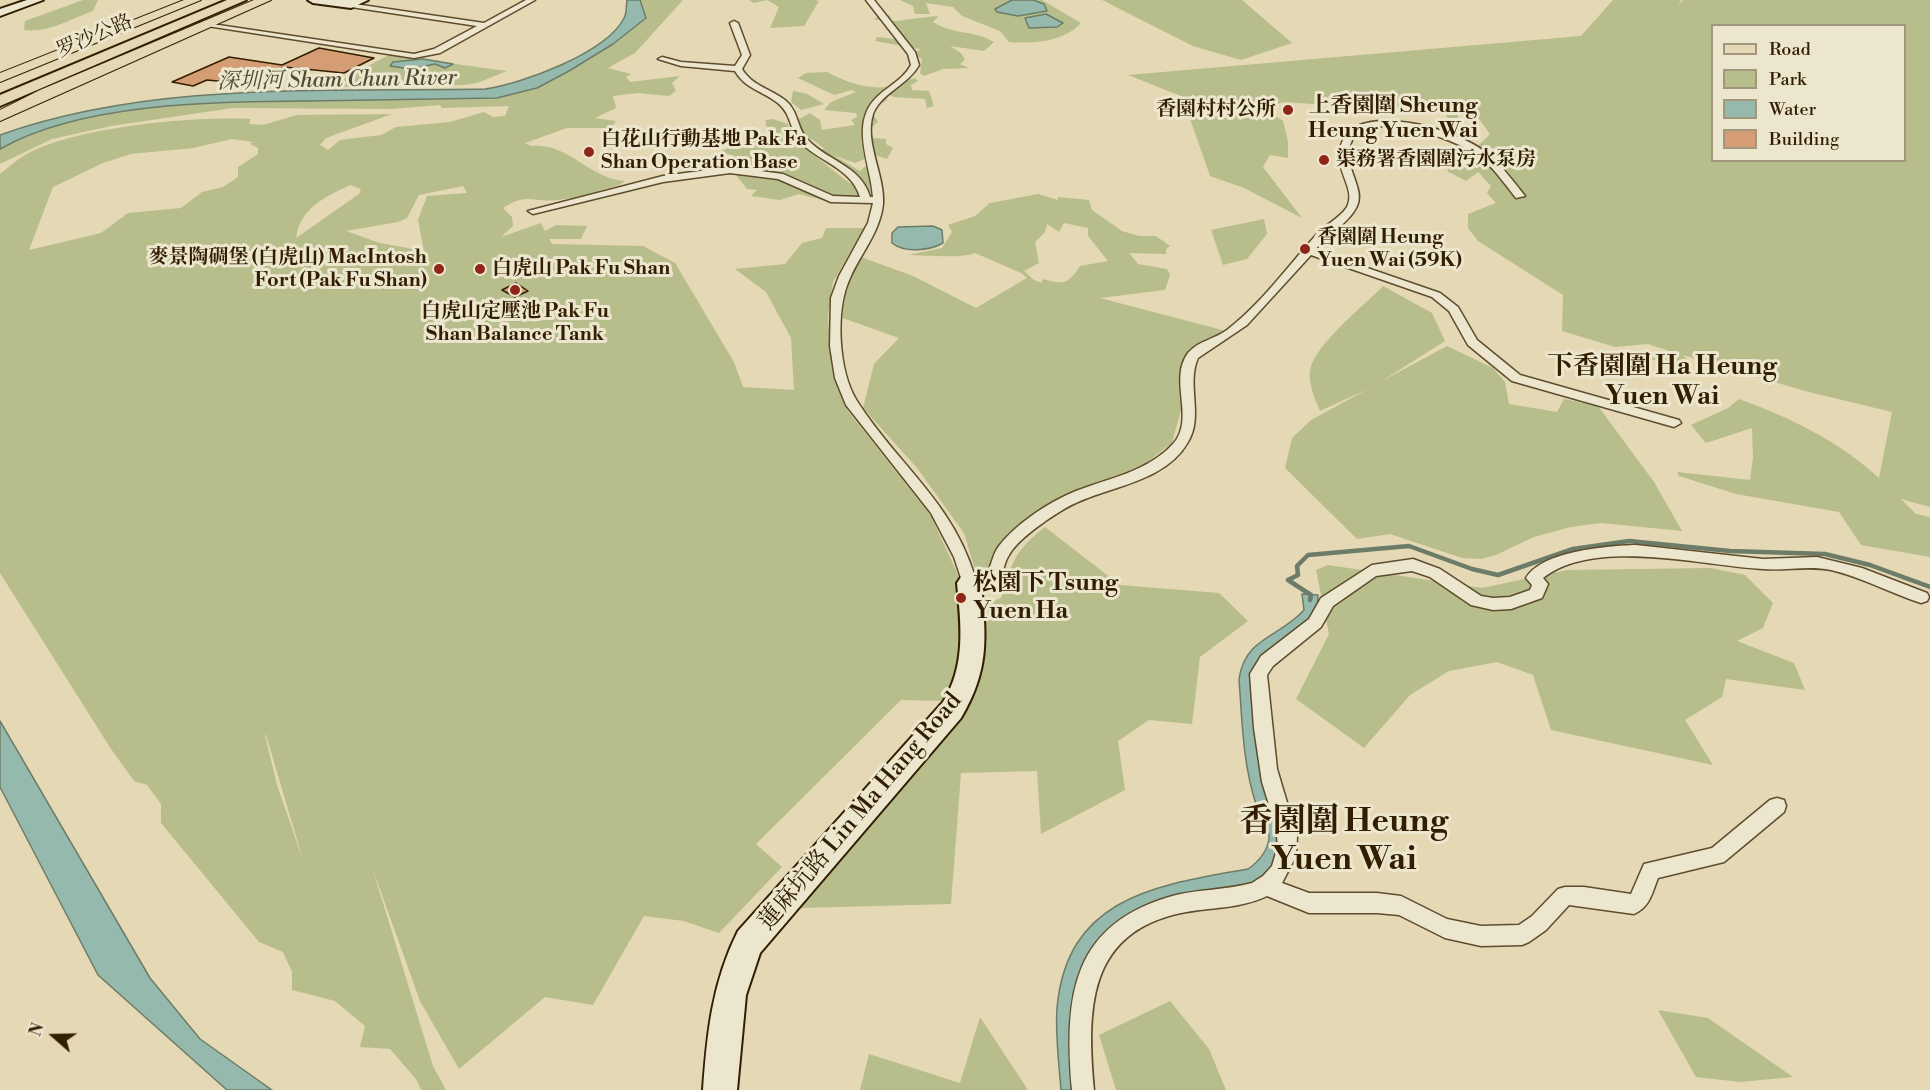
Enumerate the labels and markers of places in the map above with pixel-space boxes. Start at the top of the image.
place label: 香園村村公所 [1156,98,1276,122]
marker: 香園村村公所 [1281,103,1295,117]
place label: 白花山行動基地 Pak Fa Shan Operation Base [601,128,807,175]
marker: 白花山行動基地 Pak Fa Shan Operation Base [582,145,596,159]
place label: 渠務署香園圍污水泵房 [1336,148,1536,172]
marker: 渠務署香園圍污水泵房 [1317,153,1331,167]
place label: 香園圍 Heung Yuen Wai (59K) [1317,226,1462,273]
marker: 香園圍 Heung Yuen Wai (59K) [1298,242,1312,256]
place label: 麥景陶碉堡 (白虎山) MacIntosh Fort (Pak Fu Shan) [149,246,427,293]
place label: 白虎山 Pak Fu Shan [492,257,670,281]
marker: 麥景陶碉堡 (白虎山) MacIntosh Fort (Pak Fu Shan) [432,262,446,276]
marker: 白虎山 Pak Fu Shan [473,262,487,276]
marker: 白虎山定壓池 Pak Fu Shan Balance Tank [508,283,522,297]
place label: 白虎山定壓池 Pak Fu Shan Balance Tank [421,300,609,347]
place label: 松園下 Tsung Yuen Ha [973,570,1118,626]
marker: 松園下 Tsung Yuen Ha [954,591,968,605]

